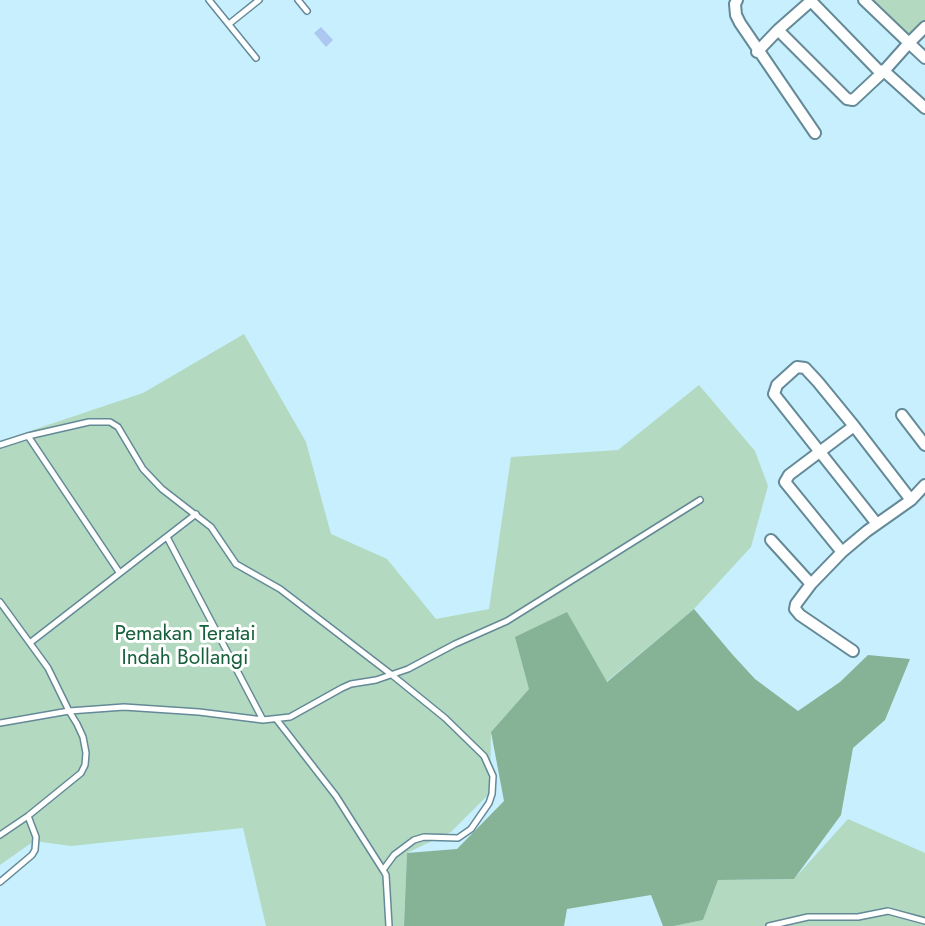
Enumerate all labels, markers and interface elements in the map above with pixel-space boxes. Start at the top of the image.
park label: Pemakan Teratai Indah Bollangi [114,622,256,672]

